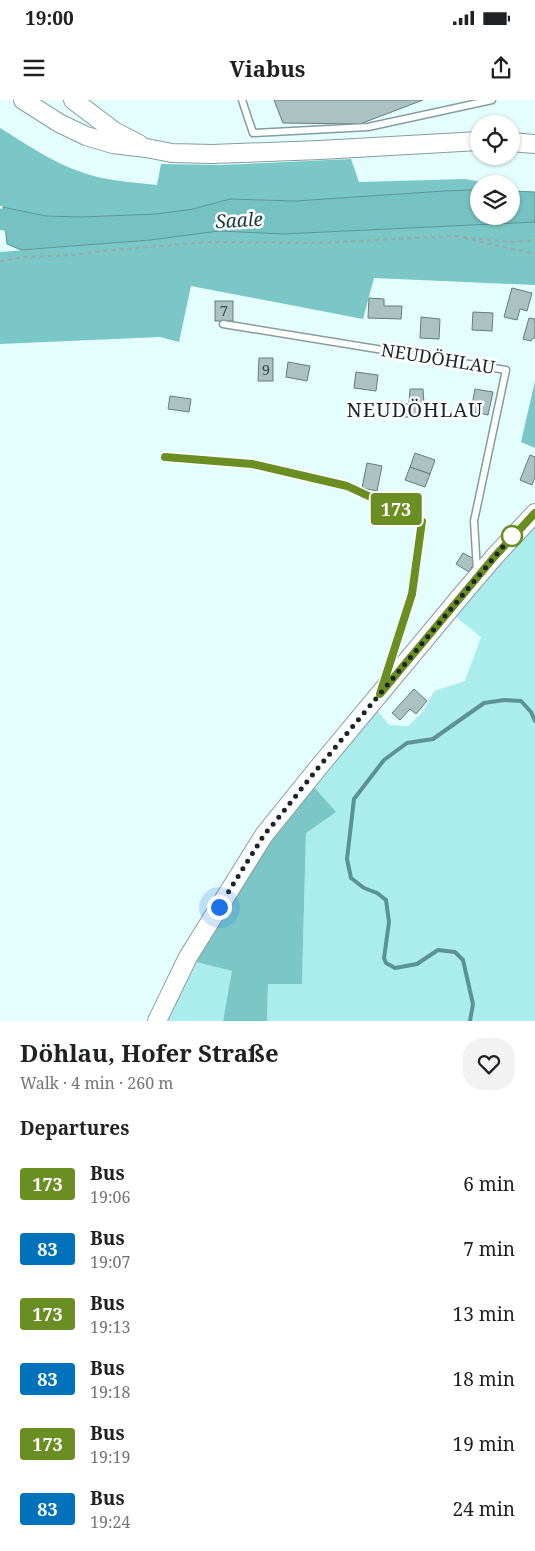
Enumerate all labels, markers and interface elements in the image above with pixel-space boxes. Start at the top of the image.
text: 19:00 [25,5,74,31]
text: Viabus [230,53,305,83]
icon: menu [20,54,48,82]
icon: share [487,54,515,82]
map controls [470,115,520,225]
button: locate [470,115,520,165]
button: layers [470,175,520,225]
water label: Saale [215,206,263,234]
house number: 7 [220,300,228,320]
street label: NEUDÖHLAU [379,337,497,379]
house number: 9 [262,359,270,379]
district label: NEUDÖHLAU [347,396,483,423]
line badge: 173 [367,493,425,525]
text: 173 [381,497,411,521]
unlabelled marker [501,525,523,547]
your location [207,895,232,920]
text: Döhlau, Hofer Straße [20,1036,279,1069]
button: heart [463,1038,515,1090]
text: Walk · 4 min · 260 m [20,1072,173,1094]
text: Departures [20,1115,129,1141]
text: Bus [90,1160,125,1186]
text: 6 min [463,1171,515,1197]
text: 173 [32,1172,63,1196]
text: 19:06 [90,1186,130,1208]
text: Bus [90,1225,125,1251]
text: 7 min [463,1236,515,1262]
text: 83 [37,1237,58,1261]
text: 19:07 [90,1251,130,1273]
text: Bus [90,1290,125,1316]
text: 13 min [453,1301,515,1327]
text: 173 [32,1302,63,1326]
text: 19:13 [90,1316,130,1338]
text: Bus [90,1355,125,1381]
text: 18 min [453,1366,515,1392]
text: 83 [37,1367,58,1391]
text: 19:18 [90,1381,130,1403]
text: Bus [90,1420,125,1446]
text: 19 min [453,1431,515,1457]
text: 173 [32,1432,63,1456]
text: 19:19 [90,1446,130,1468]
text: Bus [90,1485,125,1511]
text: 24 min [453,1496,515,1522]
text: 83 [37,1497,58,1521]
text: 19:24 [90,1511,130,1533]

